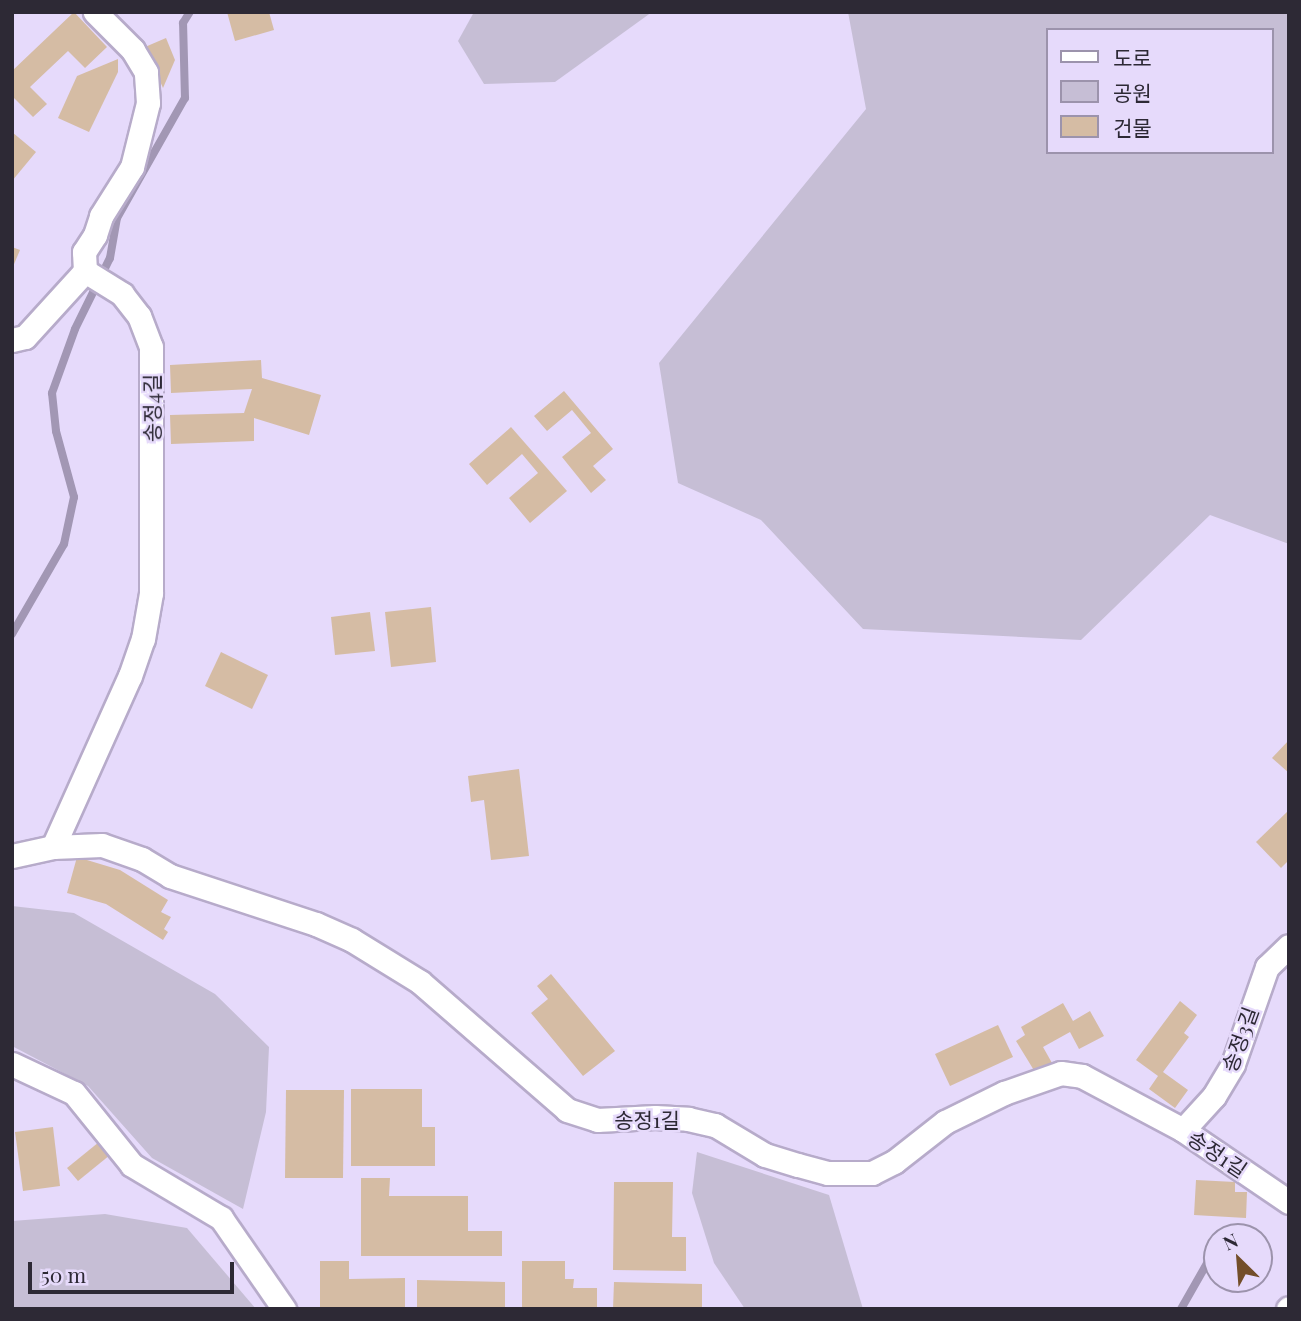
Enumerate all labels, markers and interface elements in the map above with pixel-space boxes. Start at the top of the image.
legend [1046,28,1273,154]
text: 도로 [1113,43,1152,71]
text: 공원 [1113,78,1152,106]
text: 건물 [1113,113,1152,141]
street label: 송정4길 [138,374,164,442]
street label: 송정3길 [1216,1003,1262,1075]
street label: 송정1길 [614,1106,680,1132]
street label: 송정1길 [1184,1124,1252,1182]
north arrow [1203,1223,1273,1293]
text: N [1218,1226,1242,1255]
scale bar [32,1248,238,1292]
text: 50 m [41,1260,86,1288]

